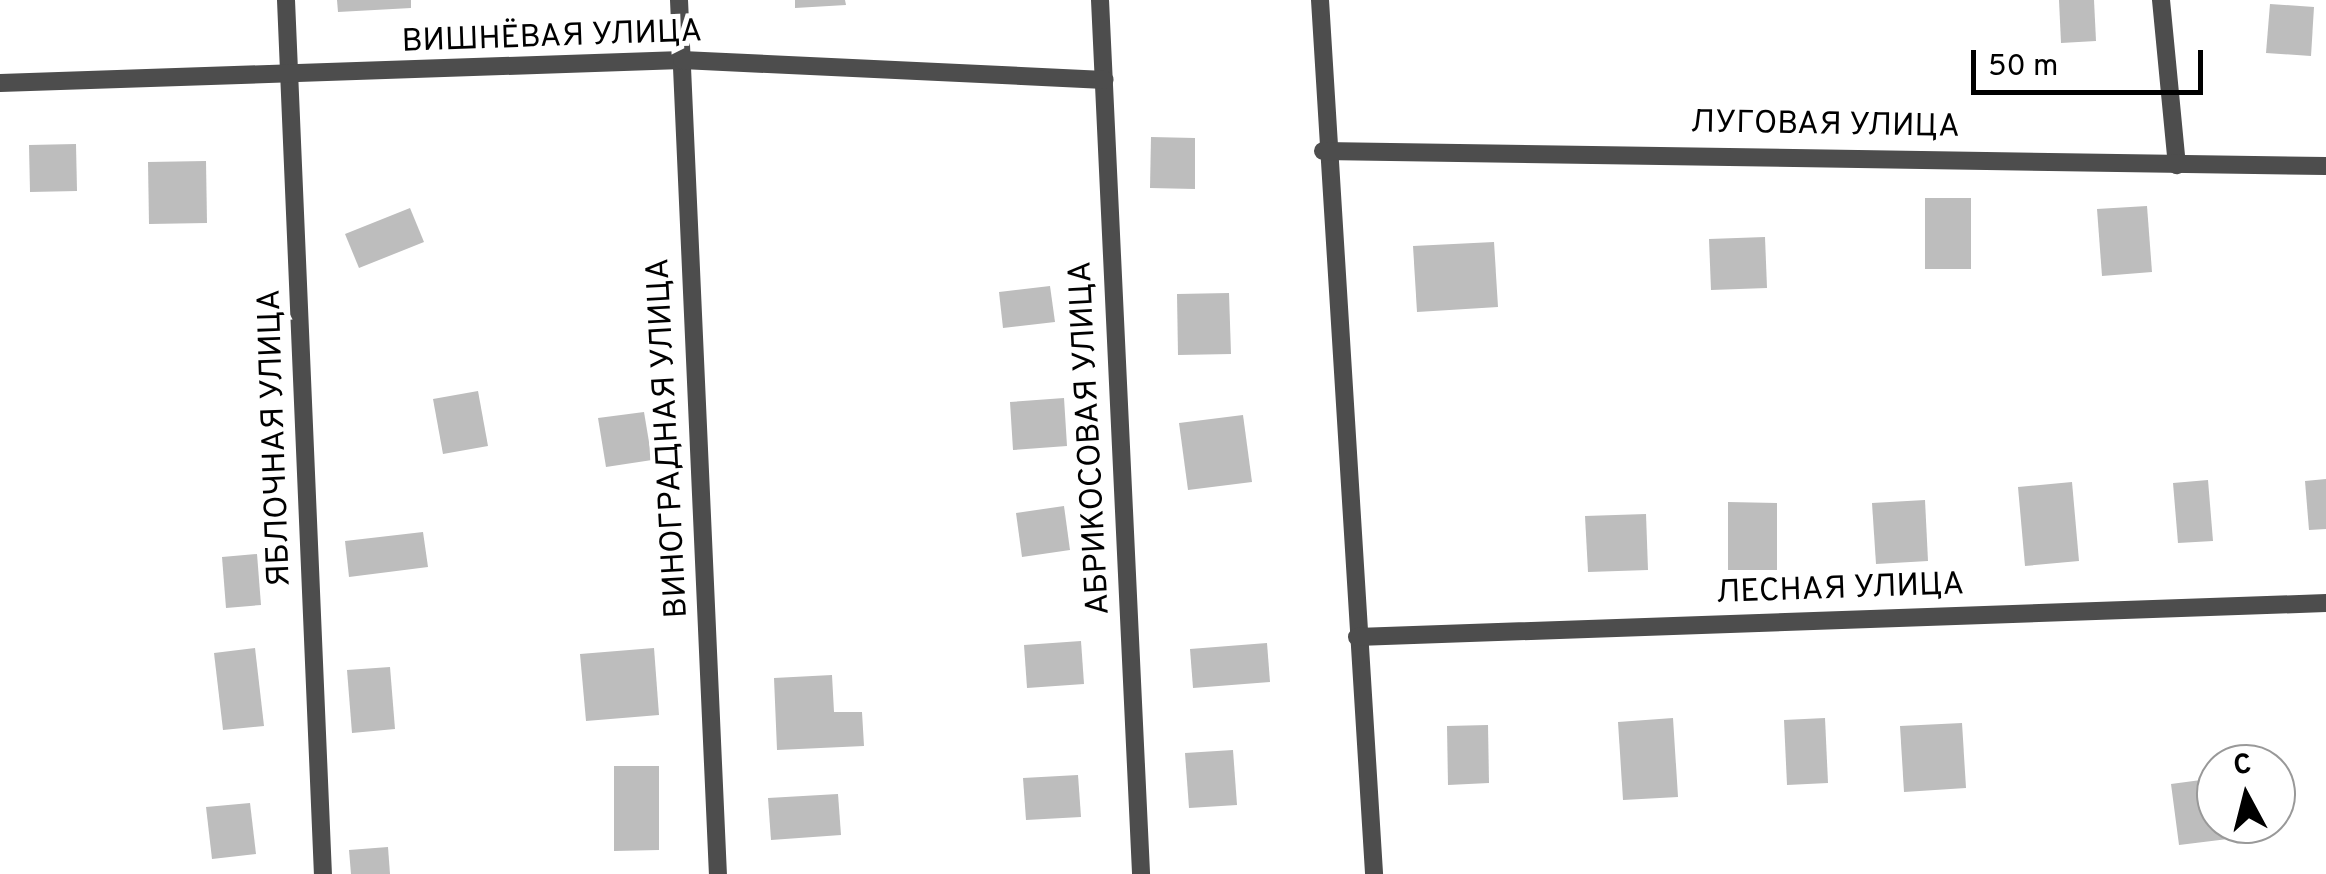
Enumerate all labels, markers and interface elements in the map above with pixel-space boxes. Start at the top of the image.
street label: ВИШНЁВАЯ УЛИЦА [401,14,703,62]
scale bar [1976,30,2208,92]
text: 50 m [1988,49,2058,86]
street label: ЛУГОВАЯ УЛИЦА [1690,104,1960,148]
street label: ВИНОГРАДНАЯ УЛИЦА [640,257,698,619]
street label: АБРИКОСОВАЯ УЛИЦА [1063,260,1119,616]
street label: ЯБЛОЧНАЯ УЛИЦА [252,288,300,588]
street label: ЛЕСНАЯ УЛИЦА [1715,566,1965,614]
north arrow [2196,744,2296,844]
text: С [2232,747,2254,785]

